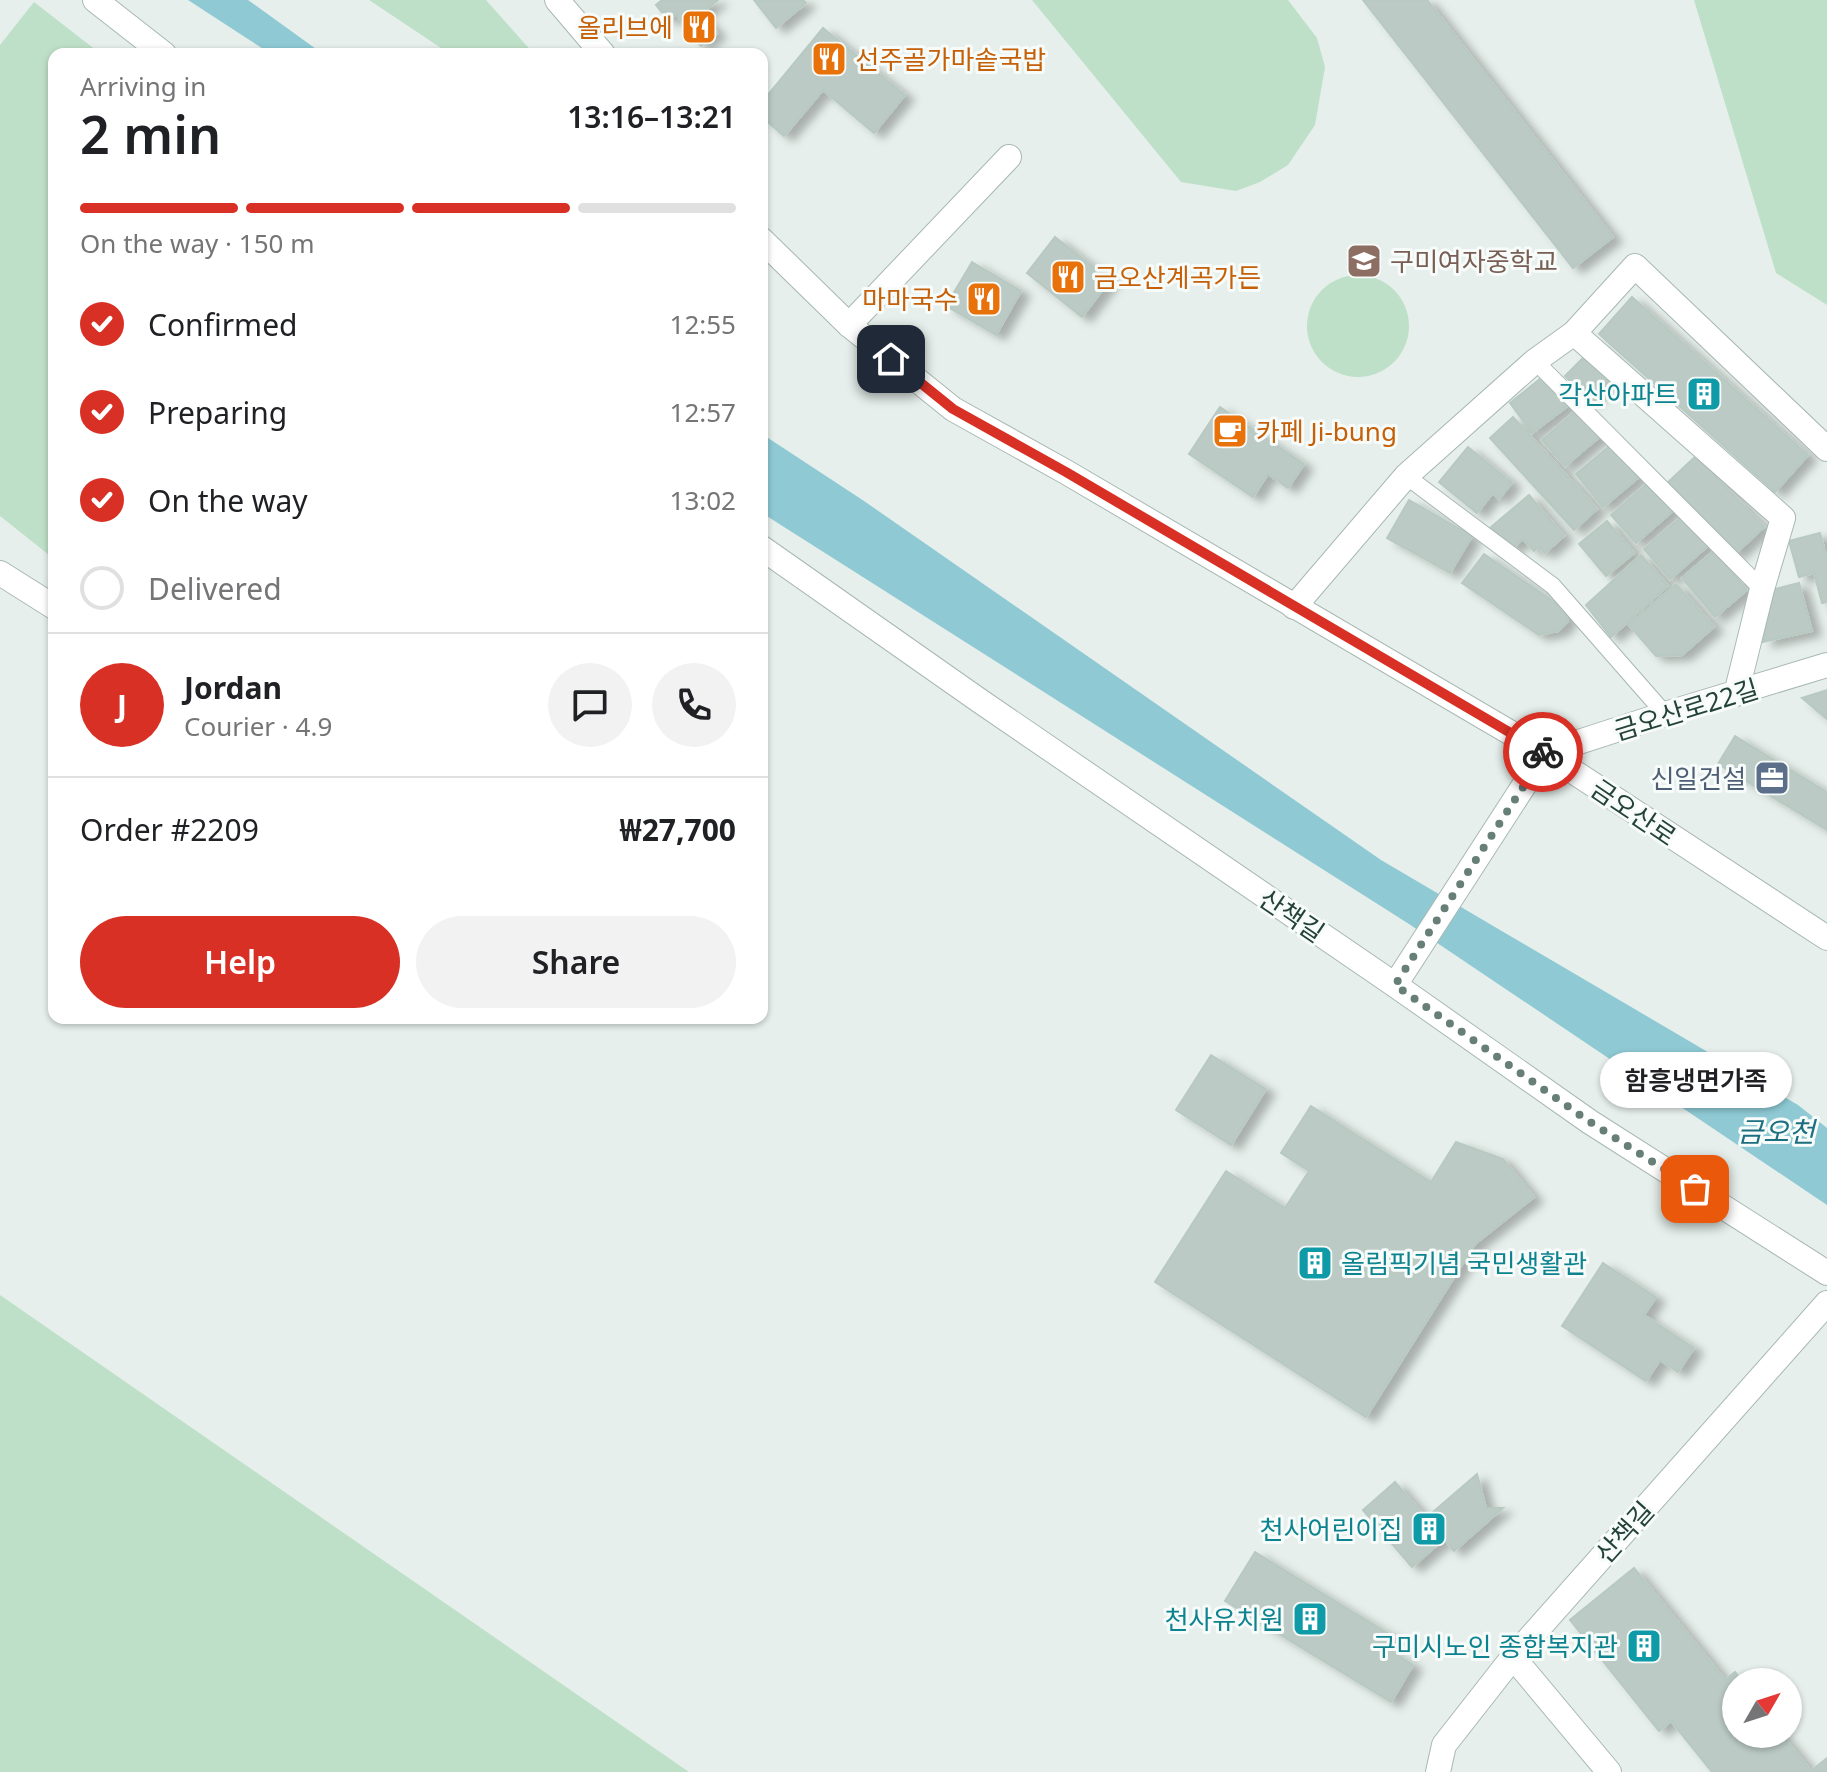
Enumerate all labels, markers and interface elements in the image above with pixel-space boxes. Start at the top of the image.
restaurant icon: 올리브에 [680,8,718,46]
place label: 올리브에 [577,9,673,45]
restaurant icon: 선주골가마솥국밥 [810,40,848,78]
place label: 선주골가마솥국밥 [855,41,1046,77]
text: Arriving in [80,68,206,104]
text: 13:16–13:21 [567,96,736,137]
text: 2 min [80,98,221,169]
text: On the way · 150 m [80,225,314,261]
school or university icon: 구미여자중학교 [1345,242,1383,280]
place label: 구미여자중학교 [1390,243,1557,279]
restaurant icon: 금오산계곡가든 [1049,258,1087,296]
place label: 금오산계곡가든 [1094,259,1261,295]
restaurant icon: 마마국수 [965,280,1003,318]
place label: 마마국수 [862,281,958,317]
icon: check [80,302,124,346]
text: Confirmed [148,304,298,345]
text: 12:55 [670,306,736,342]
pin [857,325,925,393]
icon: home [869,337,913,381]
building icon: 각산아파트 [1685,375,1723,413]
place label: 각산아파트 [1558,376,1678,412]
icon: check [80,390,124,434]
text: Preparing [148,392,287,433]
text: 12:57 [670,394,736,430]
cafe icon: 카페 Ji-bung [1211,412,1249,450]
place label: 카페 Ji-bung [1256,413,1397,449]
icon: check [80,478,124,522]
text: On the way [148,480,308,521]
text: 13:02 [670,482,736,518]
text: Delivered [148,568,282,609]
button: chat [548,663,632,747]
button: phone [652,663,736,747]
text: Jordan [184,667,282,708]
street label: 금오산로22길 [1609,670,1763,748]
text: J [117,685,127,726]
text: Courier · 4.9 [184,708,332,744]
courier [1503,712,1583,792]
icon: bike [1521,730,1565,774]
office icon: 신일건설 [1753,759,1791,797]
place label: 신일건설 [1650,760,1746,796]
street label: 금오산로 [1584,770,1684,854]
text: Order #2209 [80,809,259,850]
text: ₩27,700 [620,809,736,850]
street label: 산책길 [1252,880,1332,950]
button: Help [80,916,400,1008]
button: Share [416,916,736,1008]
callout: 함흥냉면가족 [1599,1053,1791,1109]
text: 함흥냉면가족 [1624,1062,1768,1098]
water label: 금오천 [1737,1112,1818,1150]
pin [1661,1155,1729,1223]
icon: bag [1673,1167,1717,1211]
building icon: 올림픽기념 국민생활관 [1296,1244,1334,1282]
place label: 올림픽기념 국민생활관 [1341,1245,1587,1281]
street label: 산책길 [1587,1493,1661,1571]
building icon: 천사어린이집 [1410,1510,1448,1548]
place label: 천사어린이집 [1259,1511,1403,1547]
building icon: 천사유치원 [1291,1600,1329,1638]
place label: 천사유치원 [1164,1601,1284,1637]
building icon: 구미시노인 종합복지관 [1625,1627,1663,1665]
place label: 구미시노인 종합복지관 [1372,1628,1618,1664]
north arrow [1722,1668,1802,1748]
map controls [1722,1668,1802,1748]

